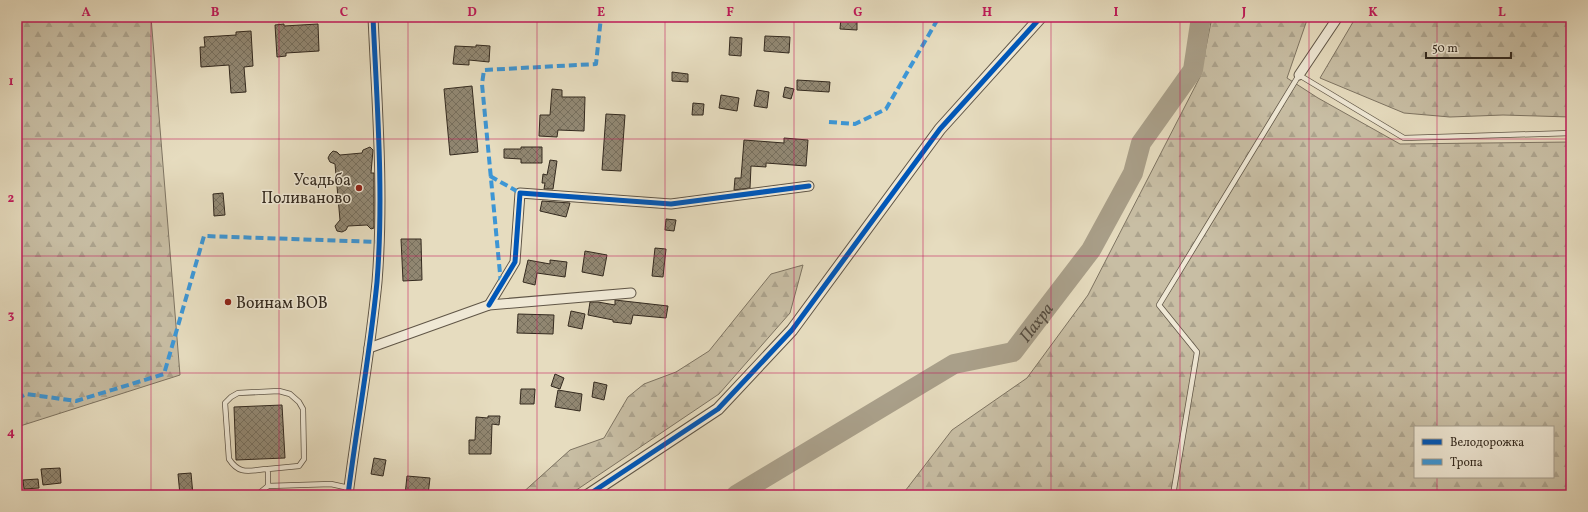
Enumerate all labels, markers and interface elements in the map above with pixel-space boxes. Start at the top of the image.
text: A [81,4,91,22]
text: B [211,4,220,22]
text: C [340,4,348,22]
text: D [467,4,477,22]
text: E [597,4,605,22]
text: F [726,4,734,22]
text: G [853,4,863,22]
text: H [982,4,992,22]
text: I [1114,4,1119,22]
text: J [1241,4,1247,22]
text: K [1368,4,1378,22]
text: L [1498,4,1506,22]
scale bar [1426,34,1511,60]
text: 50 m [1432,41,1458,57]
text: 1 [8,73,14,91]
place label: Усадьба Поливаново [261,170,351,210]
marker: Усадьба Поливаново [354,183,364,193]
text: 2 [8,190,15,208]
place label: Воинам ВОВ [236,293,328,315]
marker: Воинам ВОВ [223,297,233,307]
water label: Пахра [1014,299,1059,348]
text: 3 [8,307,15,325]
text: 4 [7,424,15,442]
legend [1414,426,1554,478]
text: Велодорожка [1450,435,1524,451]
text: Тропа [1450,455,1483,471]

